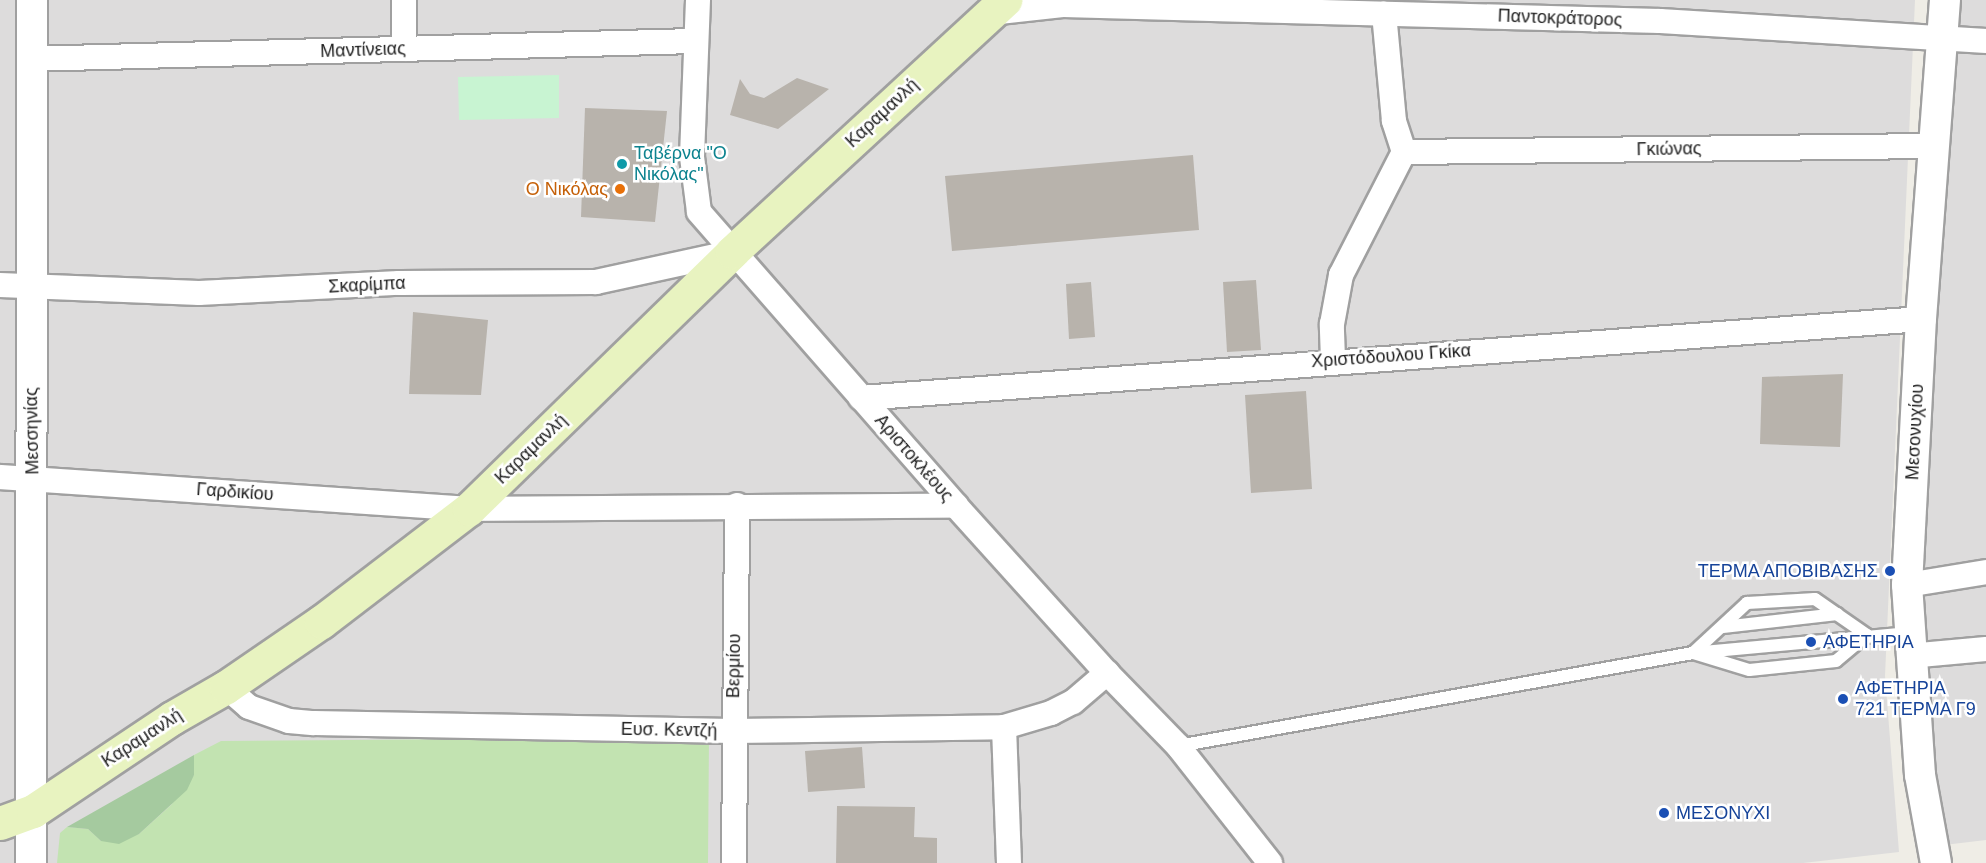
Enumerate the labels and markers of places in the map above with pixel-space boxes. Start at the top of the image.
place label: Ταβέρνα "Ο Νικόλας" [634,143,727,186]
marker: Ταβέρνα "Ο Νικόλας" [615,157,629,171]
place label: Ο Νικόλας [526,178,608,200]
marker: Ο Νικόλας [613,182,627,196]
place label: ΤΕΡΜΑ ΑΠΟΒΙΒΑΣΗΣ [1696,560,1878,582]
marker: ΤΕΡΜΑ ΑΠΟΒΙΒΑΣΗΣ [1883,564,1897,578]
place label: ΑΦΕΤΗΡΙΑ [1823,631,1914,653]
marker: ΑΦΕΤΗΡΙΑ [1804,635,1818,649]
place label: ΑΦΕΤΗΡΙΑ 721 ΤΕΡΜΑ Γ9 [1855,678,1977,720]
marker: ΑΦΕΤΗΡΙΑ 721 ΤΕΡΜΑ Γ9 [1836,692,1850,706]
place label: ΜΕΣΟΝΥΧΙ [1676,802,1770,824]
marker: ΜΕΣΟΝΥΧΙ [1657,806,1671,820]

